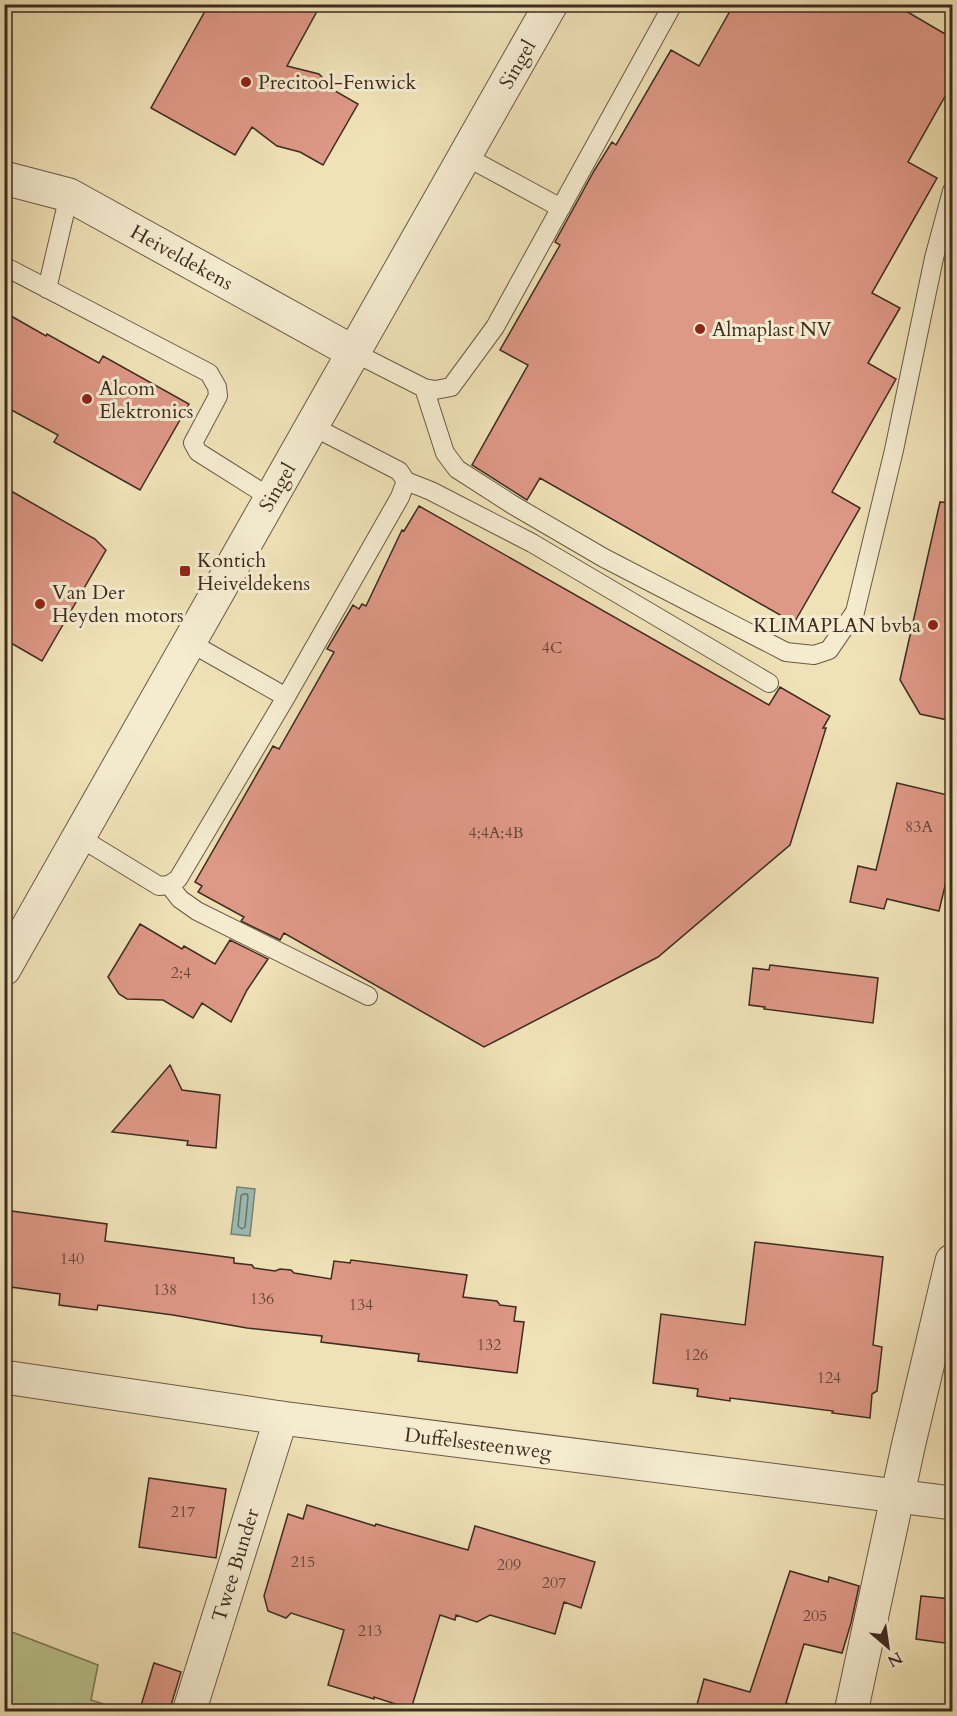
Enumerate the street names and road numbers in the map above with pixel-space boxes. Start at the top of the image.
street label: Singel [493,35,542,94]
street label: Heiveldekens [126,218,238,297]
street label: Singel [253,458,302,517]
street label: Duffelsesteenweg [403,1421,554,1466]
street label: Twee Bunder [205,1504,266,1625]

